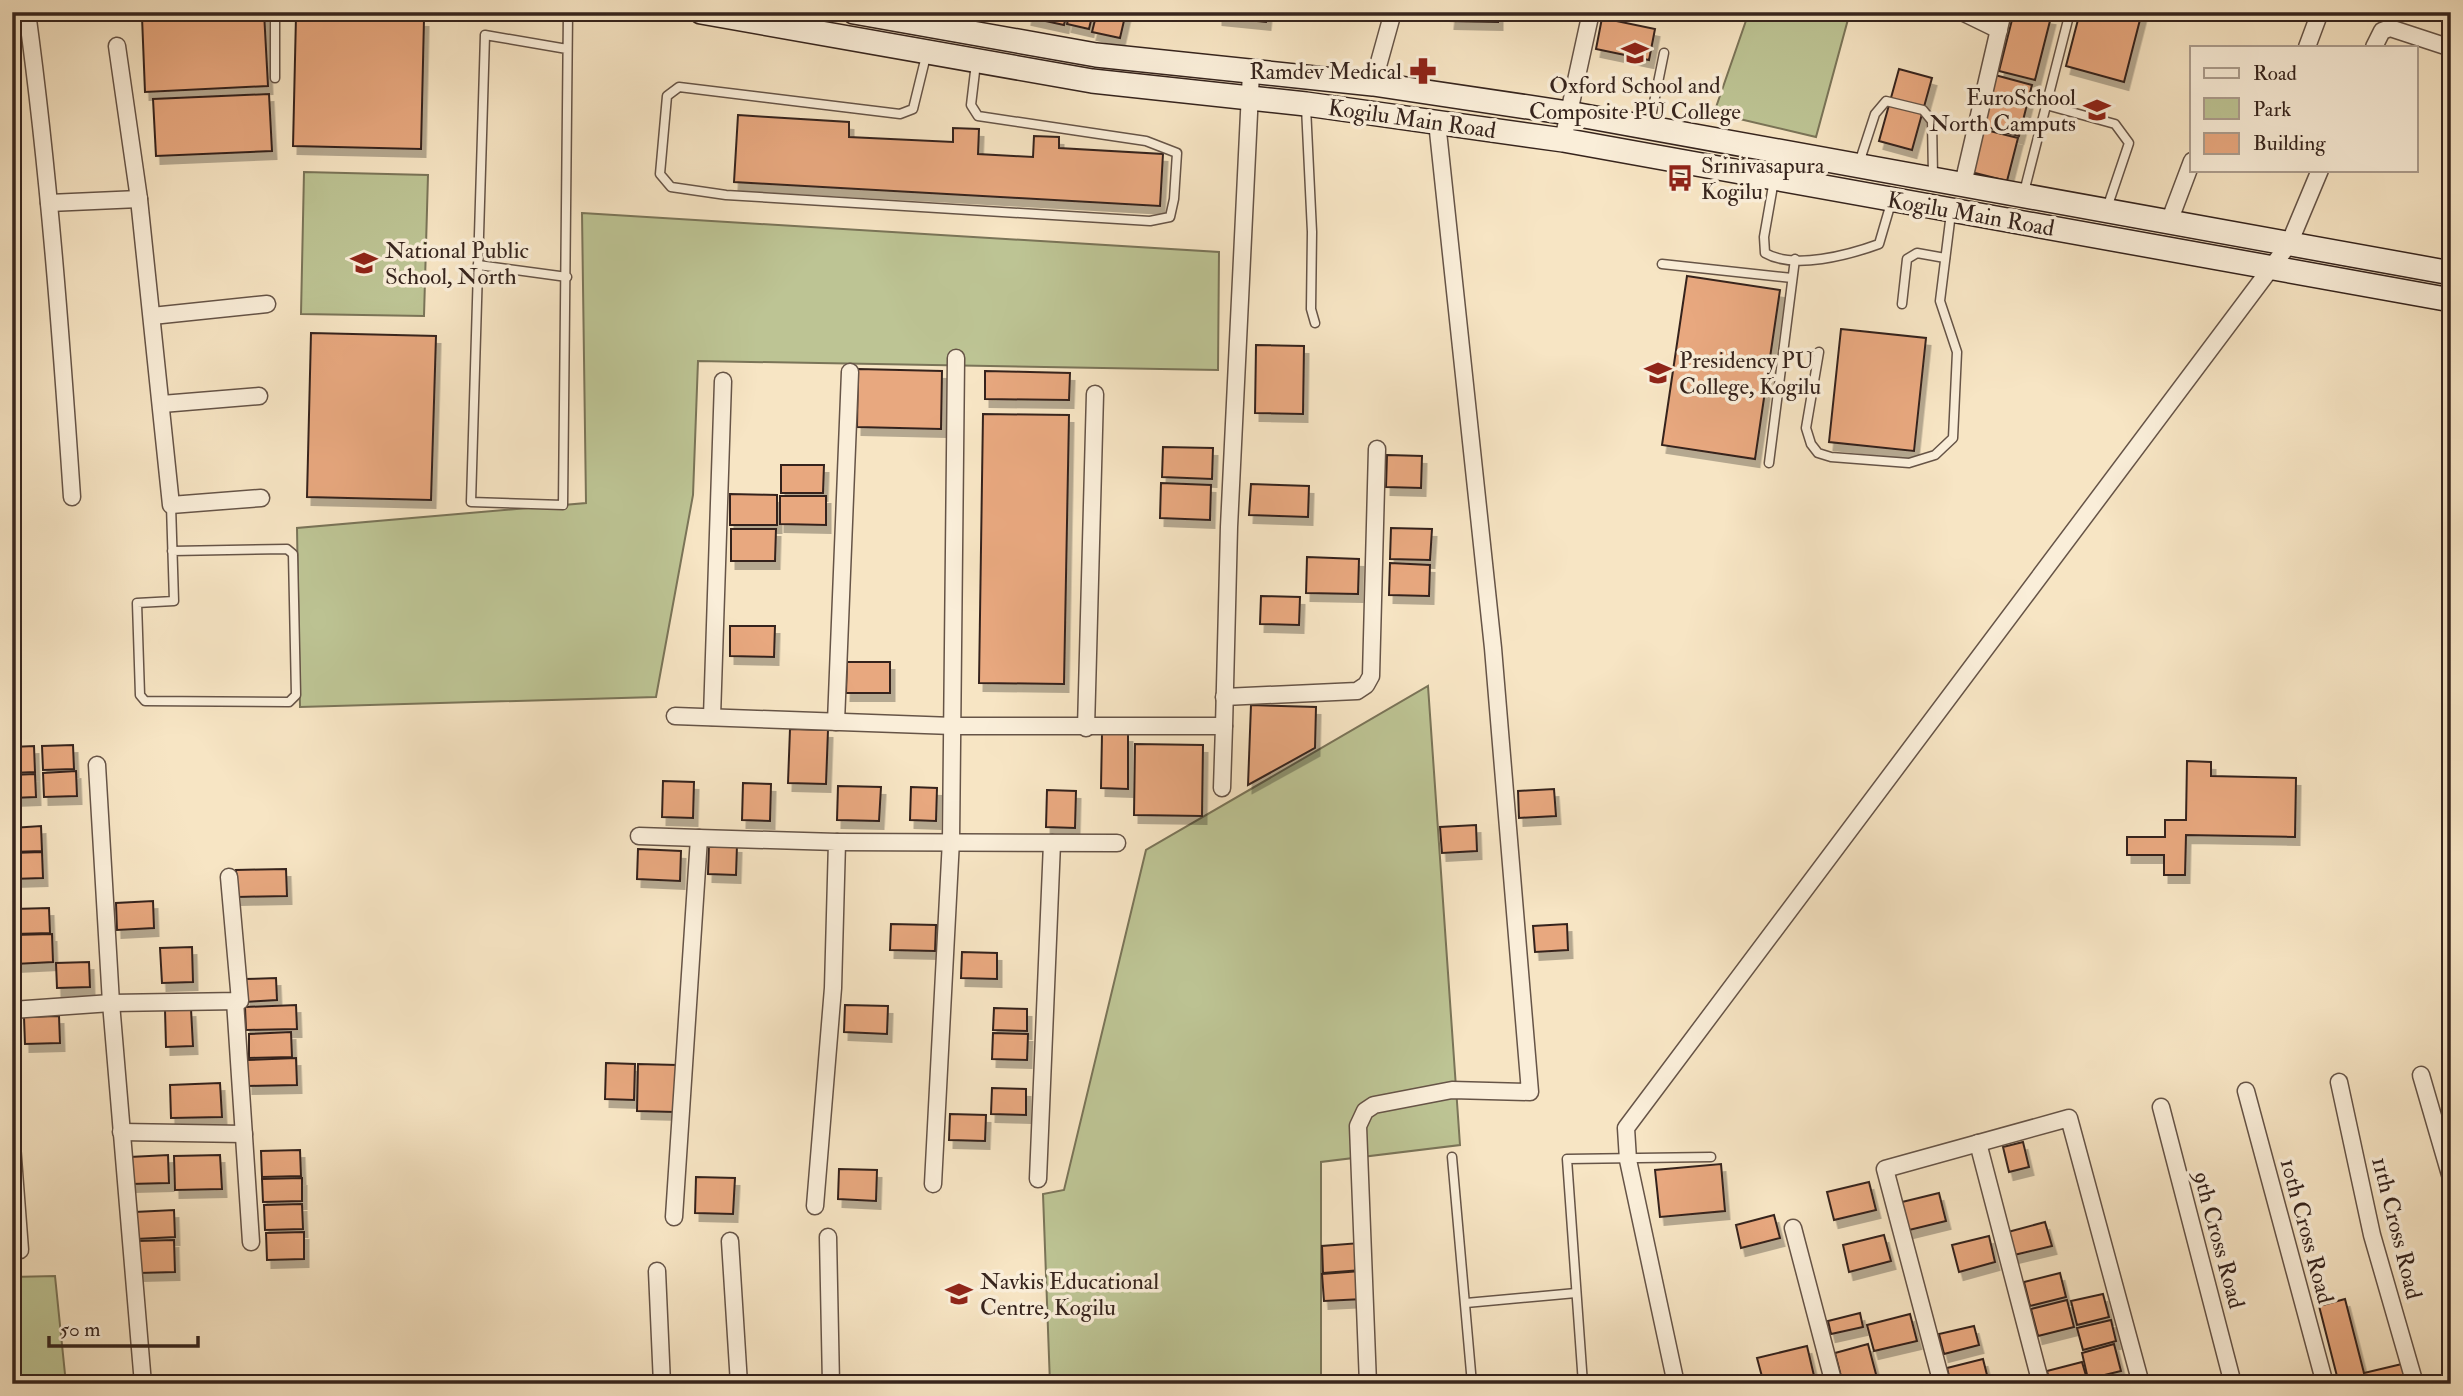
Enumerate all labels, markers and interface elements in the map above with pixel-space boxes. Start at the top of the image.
school or university icon: Oxford School and Composite PU College [1620,38,1650,68]
legend [2190,46,2418,172]
pharmacy icon: Ramdev Medical [1408,56,1438,86]
place label: Ramdev Medical [1249,57,1402,86]
text: Road [2253,60,2298,87]
place label: Oxford School and Composite PU College [1529,71,1741,127]
place label: EuroSchool North Camputs [1929,83,2076,139]
street label: Kogilu Main Road [1326,93,1498,145]
school or university icon: EuroSchool North Camputs [2082,95,2112,125]
text: Park [2253,96,2291,123]
text: Building [2253,130,2326,157]
place label: Srinivasapura Kogilu [1701,151,1825,206]
bus stop icon: Srinivasapura Kogilu [1665,163,1695,193]
street label: Kogilu Main Road [1885,185,2057,243]
place label: National Public School, North [385,236,529,291]
school or university icon: National Public School, North [349,248,379,278]
place label: Presidency PU College, Kogilu [1679,346,1821,401]
school or university icon: Presidency PU College, Kogilu [1643,358,1673,388]
street label: 11th Cross Road [2365,1154,2429,1302]
street label: 10th Cross Road [2274,1155,2340,1307]
street label: 9th Cross Road [2186,1166,2251,1312]
place label: Navkis Educational Centre, Kogilu [980,1267,1159,1322]
school or university icon: Navkis Educational Centre, Kogilu [944,1279,974,1309]
scale bar [49,1305,198,1349]
text: 50 m [60,1316,101,1343]

